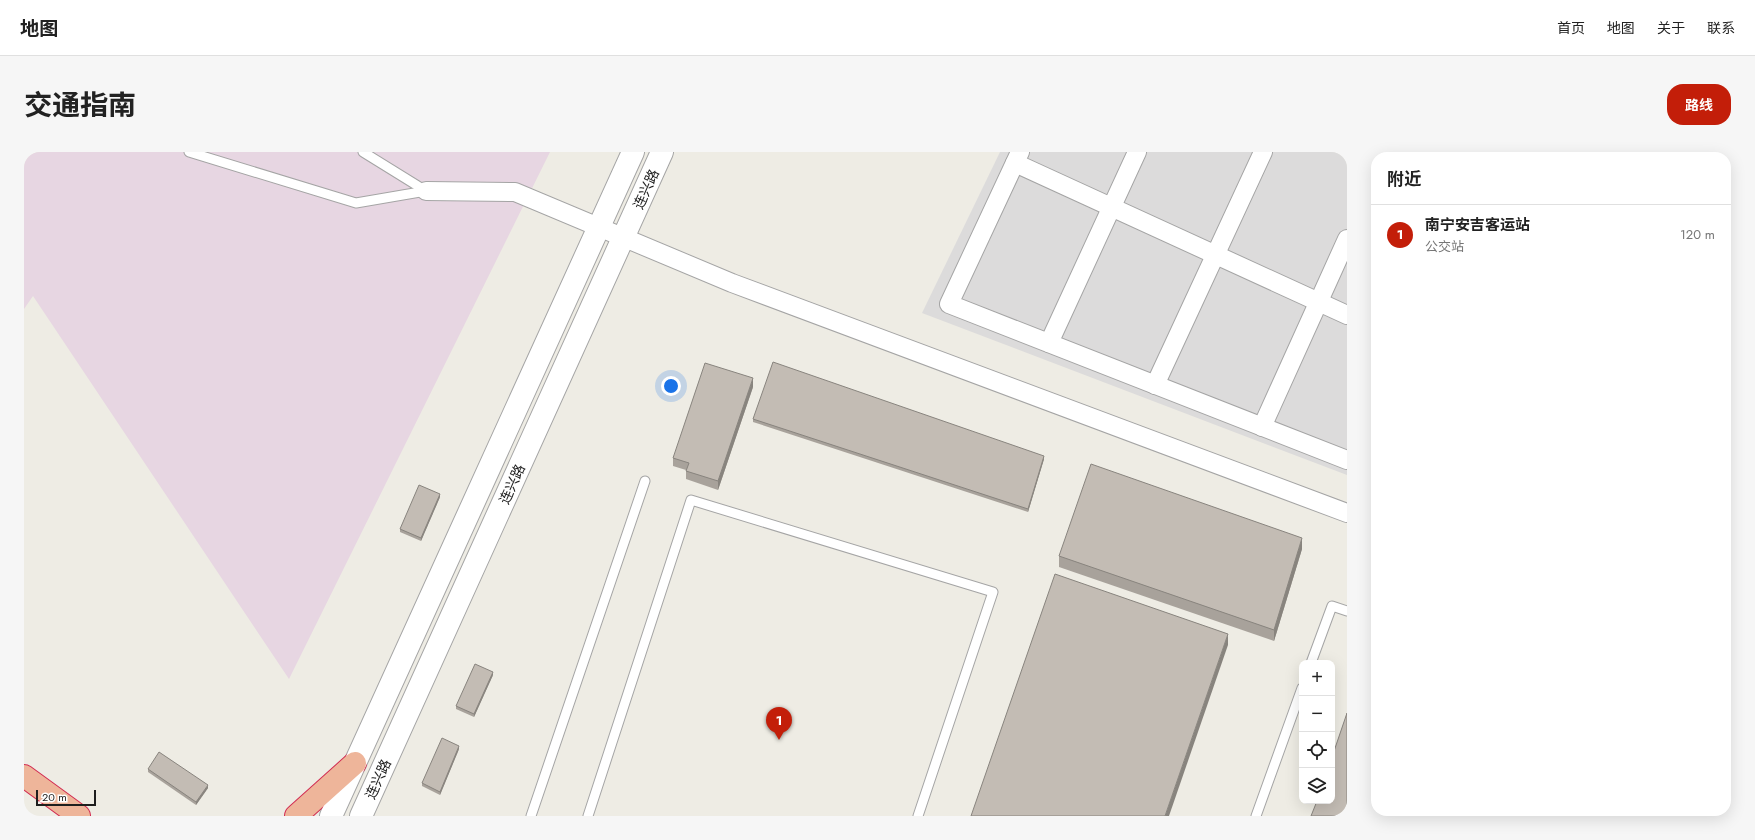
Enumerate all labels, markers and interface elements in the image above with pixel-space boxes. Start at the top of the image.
text: 地图 [20,15,58,42]
text: 首页 [1557,18,1585,38]
text: 地图 [1607,18,1635,38]
text: 关于 [1657,18,1685,38]
text: 联系 [1707,18,1735,38]
button: 路线 [1667,84,1731,125]
text: 交通指南 [24,85,136,126]
street label: 连兴路 [628,166,664,212]
text: 附近 [1387,167,1421,191]
text: 南宁安吉客运站 [1425,214,1530,236]
text: 1 [1397,225,1403,244]
text: 120 m [1680,225,1715,244]
text: 公交站 [1425,237,1464,256]
your location [661,376,681,396]
street label: 连兴路 [494,461,530,507]
map controls [1299,660,1335,804]
button: + [1299,660,1335,696]
button: − [1299,696,1335,732]
pin: 1 [766,707,792,740]
button: locate [1299,732,1335,768]
street label: 连兴路 [360,756,396,802]
button: layers [1299,768,1335,804]
scale bar [36,788,96,807]
text: 20 m [42,789,67,805]

